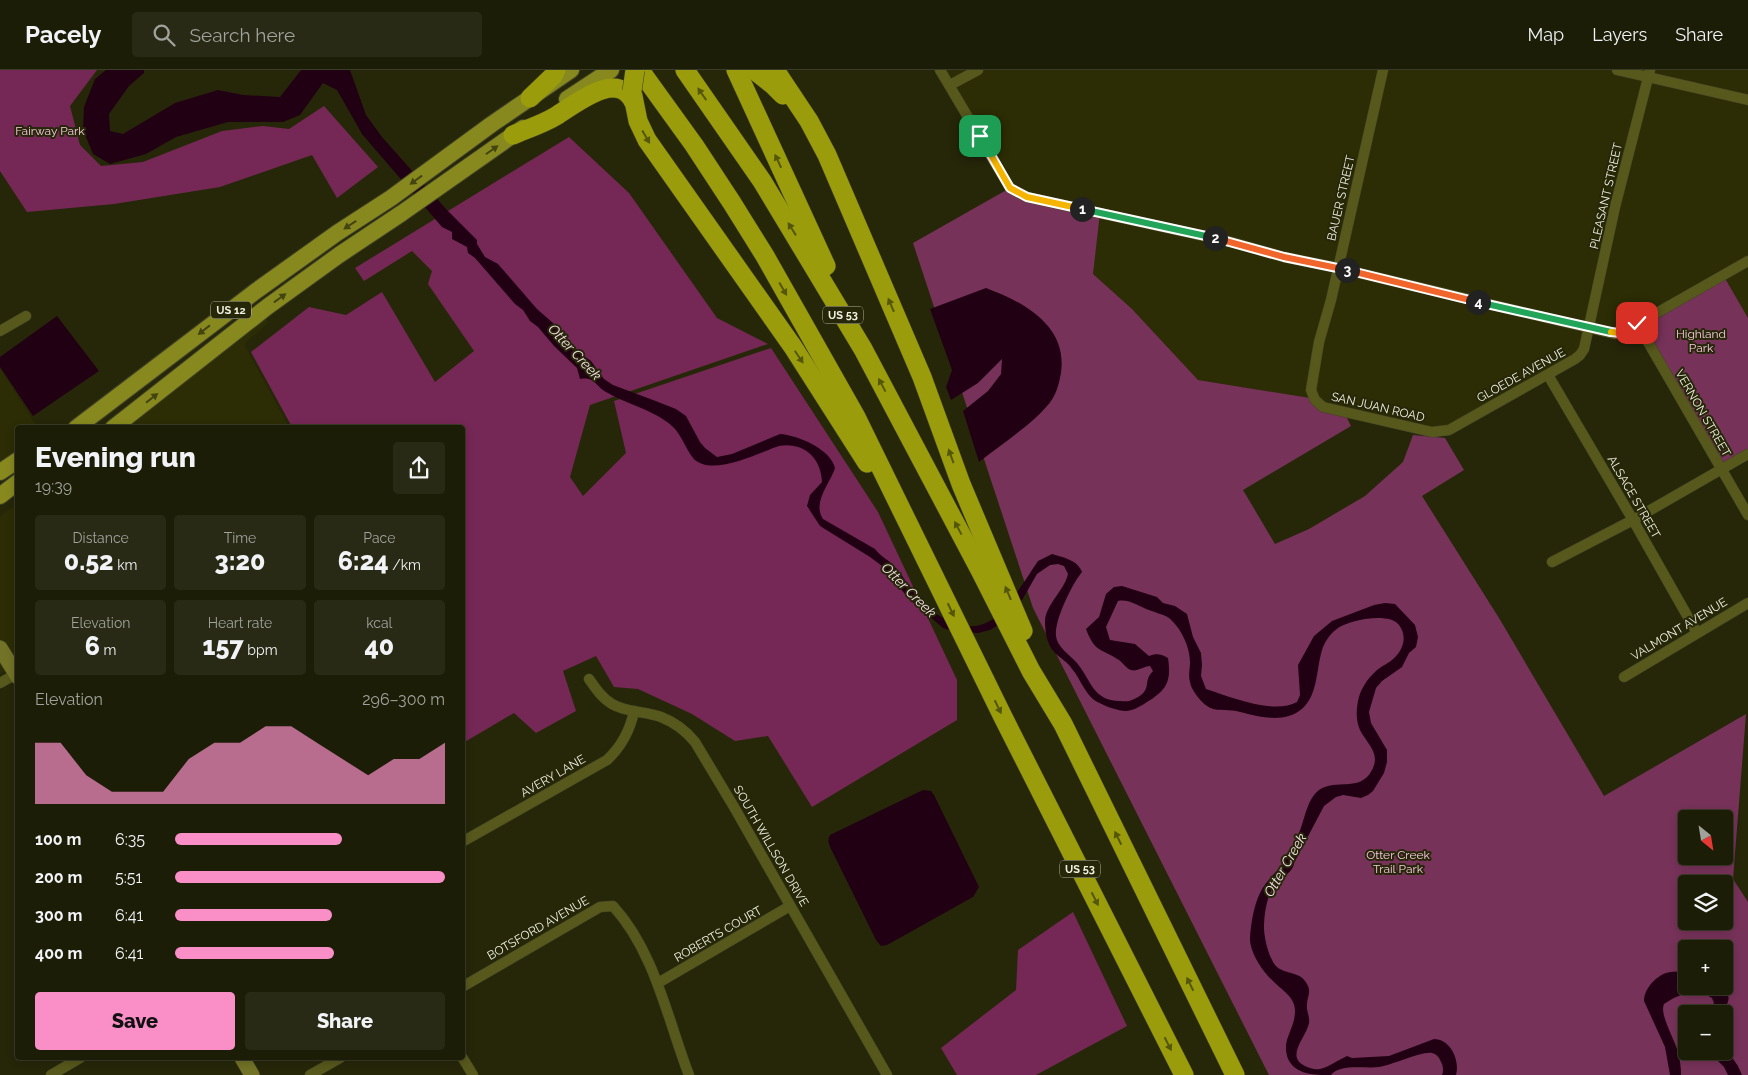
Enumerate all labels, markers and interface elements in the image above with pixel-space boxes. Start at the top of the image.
search box [132,12,482,57]
text: Pacely [25,20,102,49]
icon: search [150,21,178,49]
text: Search here [190,24,295,46]
text: Map [1528,24,1564,45]
text: Layers [1592,24,1647,45]
text: Share [1675,24,1723,45]
one-way arrow [696,88,707,101]
pin [959,115,1001,157]
icon: arrive [966,122,994,150]
park label: Fairway Park [15,124,85,138]
one-way arrow [642,130,650,145]
street label: PLEASANT STREET [1587,141,1625,251]
one-way arrow [485,145,499,155]
street label: BAUER STREET [1324,153,1358,242]
one-way arrow [774,154,782,168]
one-way arrow [409,175,423,185]
pin: 1 [1070,196,1094,222]
text: 1 [1079,201,1086,217]
one-way arrow [343,220,357,230]
one-way arrow [787,222,796,236]
pin: 2 [1202,226,1228,250]
text: 2 [1212,230,1219,246]
pin: 3 [1334,258,1360,282]
text: 3 [1344,262,1351,278]
one-way arrow [779,282,788,296]
pin: 4 [1466,290,1490,314]
one-way arrow [273,293,287,303]
text: 4 [1475,294,1483,310]
one-way arrow [887,297,895,312]
road number: US 12 [211,302,251,318]
pin [1616,302,1658,344]
road number: US 53 [823,306,863,324]
icon: check [1623,309,1651,337]
water label: Otter Creek [545,321,605,384]
one-way arrow [198,325,211,336]
park label: Highland Park [1676,327,1726,355]
street label: GLOEDE AVENUE [1474,345,1568,405]
one-way arrow [794,350,804,363]
street label: VERNON STREET [1672,367,1734,460]
one-way arrow [878,378,886,392]
street label: SAN JUAN ROAD [1330,389,1426,425]
one-way arrow [145,392,158,403]
text: Evening run [35,441,196,474]
button: share [393,442,445,494]
one-way arrow [947,448,955,463]
street label: ALSACE STREET [1605,453,1664,541]
text: 19:39 [35,477,72,496]
one-way arrow [954,521,962,536]
text: Distance [73,530,129,546]
text: Time [224,530,256,546]
text: Pace [363,530,395,546]
text: 0.52 [64,546,114,576]
text: 3:20 [215,546,265,576]
text: 6:24 [338,546,389,576]
text: km [114,557,137,573]
text: /km [389,557,421,573]
water label: Otter Creek [878,559,940,621]
one-way arrow [1003,586,1011,601]
street label: VALMONT AVENUE [1628,595,1730,663]
one-way arrow [947,603,955,617]
text: Elevation [71,615,130,631]
text: Heart rate [208,615,272,631]
text: kcal [366,615,392,631]
text: 6 [85,631,100,661]
text: 157 [202,631,244,661]
text: 40 [364,631,394,661]
text: m [100,642,116,658]
text: bpm [244,642,278,658]
text: Elevation [35,690,103,709]
text: 296–300 m [362,690,445,709]
one-way arrow [995,700,1003,714]
street label: AVERY LANE [518,752,588,800]
street label: SOUTH WILLSON DRIVE [731,783,811,909]
north arrow [1678,810,1732,865]
map controls [1678,810,1733,1060]
text: 100 m [35,830,81,849]
text: 6:35 [115,830,145,849]
water label: Otter Creek [1260,830,1310,900]
one-way arrow [1114,831,1122,846]
park label: Otter Creek Trail Park [1366,848,1430,876]
road number: US 53 [1060,861,1100,878]
text: 200 m [35,868,82,887]
text: 5:51 [115,868,142,887]
button: layers [1678,875,1733,930]
one-way arrow [1091,892,1099,906]
street label: BOTSFORD AVENUE [485,893,591,963]
street label: ROBERTS COURT [672,903,765,965]
text: 300 m [35,906,82,925]
text: 6:41 [115,906,143,925]
button: + [1678,940,1733,995]
text: 400 m [35,944,83,963]
text: 6:41 [115,944,143,963]
one-way arrow [1186,977,1194,991]
button: Save [35,992,235,1050]
button: Share [245,992,445,1050]
button: − [1678,1005,1733,1060]
one-way arrow [1164,1037,1172,1051]

